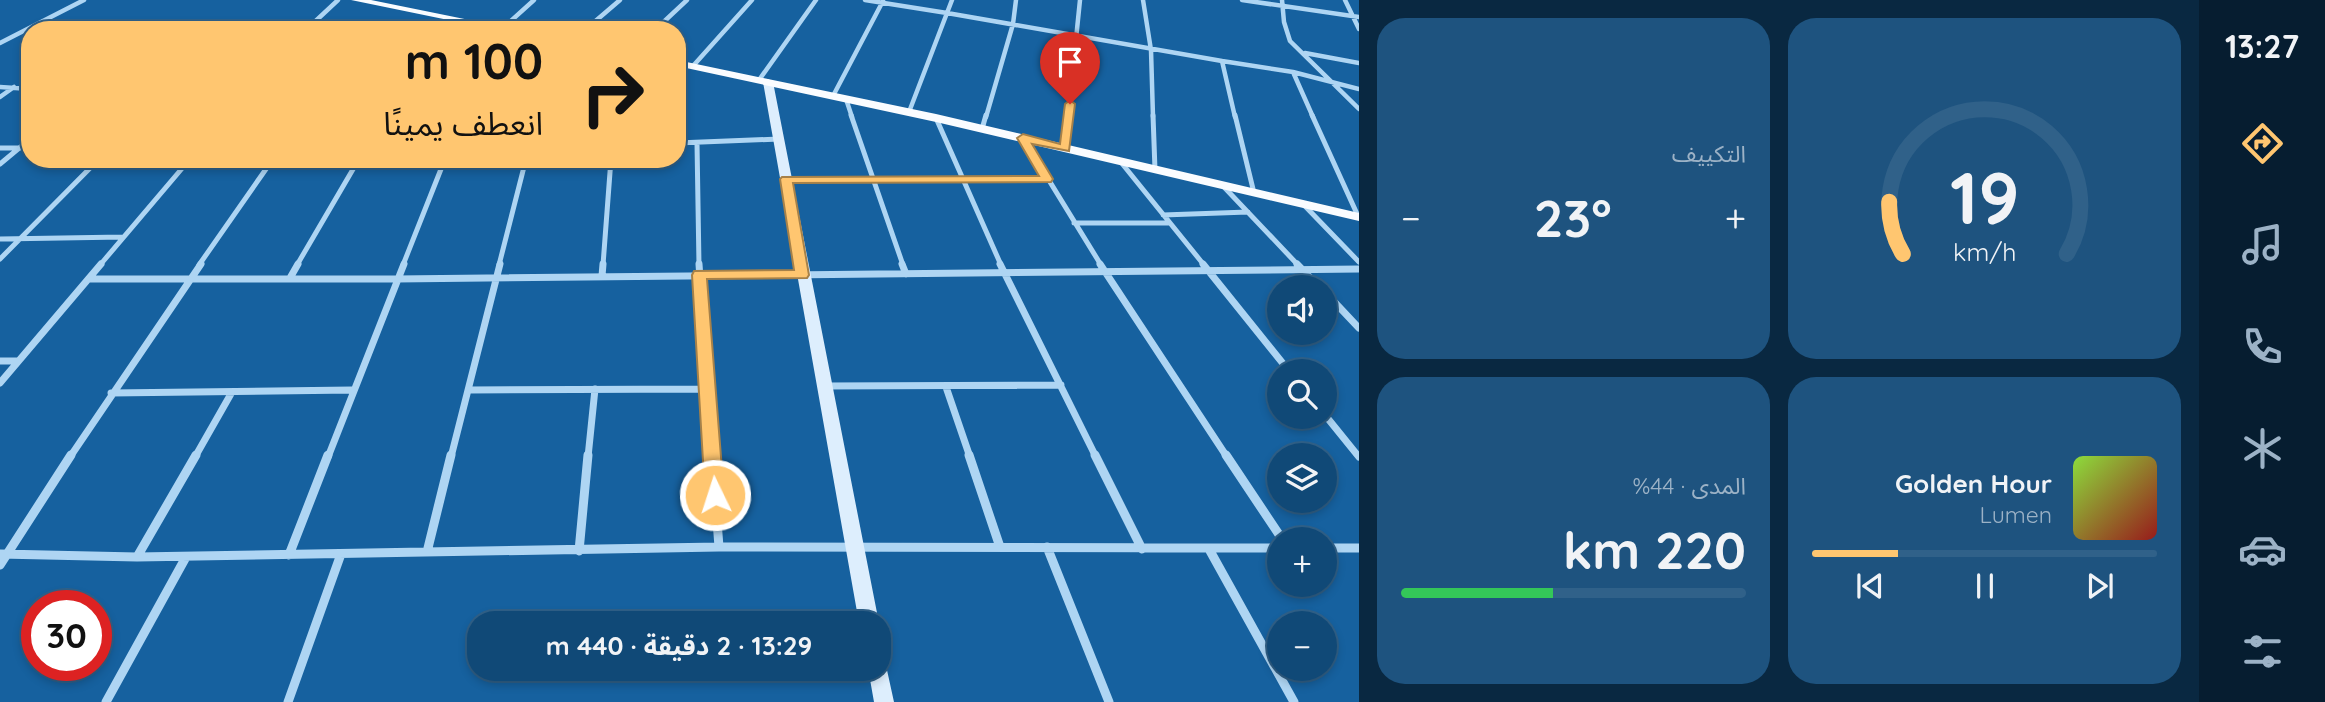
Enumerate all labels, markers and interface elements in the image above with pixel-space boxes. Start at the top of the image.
text: 13:27 [2225,26,2299,66]
text: 100 m [405,30,543,91]
pin [1040,32,1100,104]
icon: arrive [1051,43,1089,81]
icon: right [567,49,658,140]
text: انعطف يمينًا [383,103,543,143]
icon: directions [2238,119,2287,168]
text: التكييف [1672,139,1746,168]
text: 19 [1950,152,2019,243]
text: 23° [1534,185,1612,250]
text: − [1401,194,1421,242]
text: + [1725,194,1746,242]
icon: music [2238,220,2287,269]
text: km/h [1953,236,2016,267]
map controls [1267,275,1337,681]
button: sound [1267,275,1337,345]
icon: phone [2238,322,2287,371]
button: search [1267,359,1337,429]
icon: climate [2238,424,2287,473]
button: layers [1267,443,1337,513]
position arrow [678,458,752,532]
text: Golden Hour [1895,467,2052,500]
text: المدى · 44% [1632,471,1746,500]
text: Lumen [1979,500,2052,529]
text: 220 km [1563,517,1746,582]
icon: car [2238,525,2287,574]
button: + [1267,527,1337,597]
icon: previous [1851,567,1889,605]
icon: pause [1966,567,2004,605]
icon: next [2081,567,2119,605]
speed limit sign: 30 [21,590,112,681]
button: − [1267,611,1337,681]
icon: filters [2238,627,2287,676]
text: 13:29 · 2 دقيقة · 440 m [546,629,812,662]

